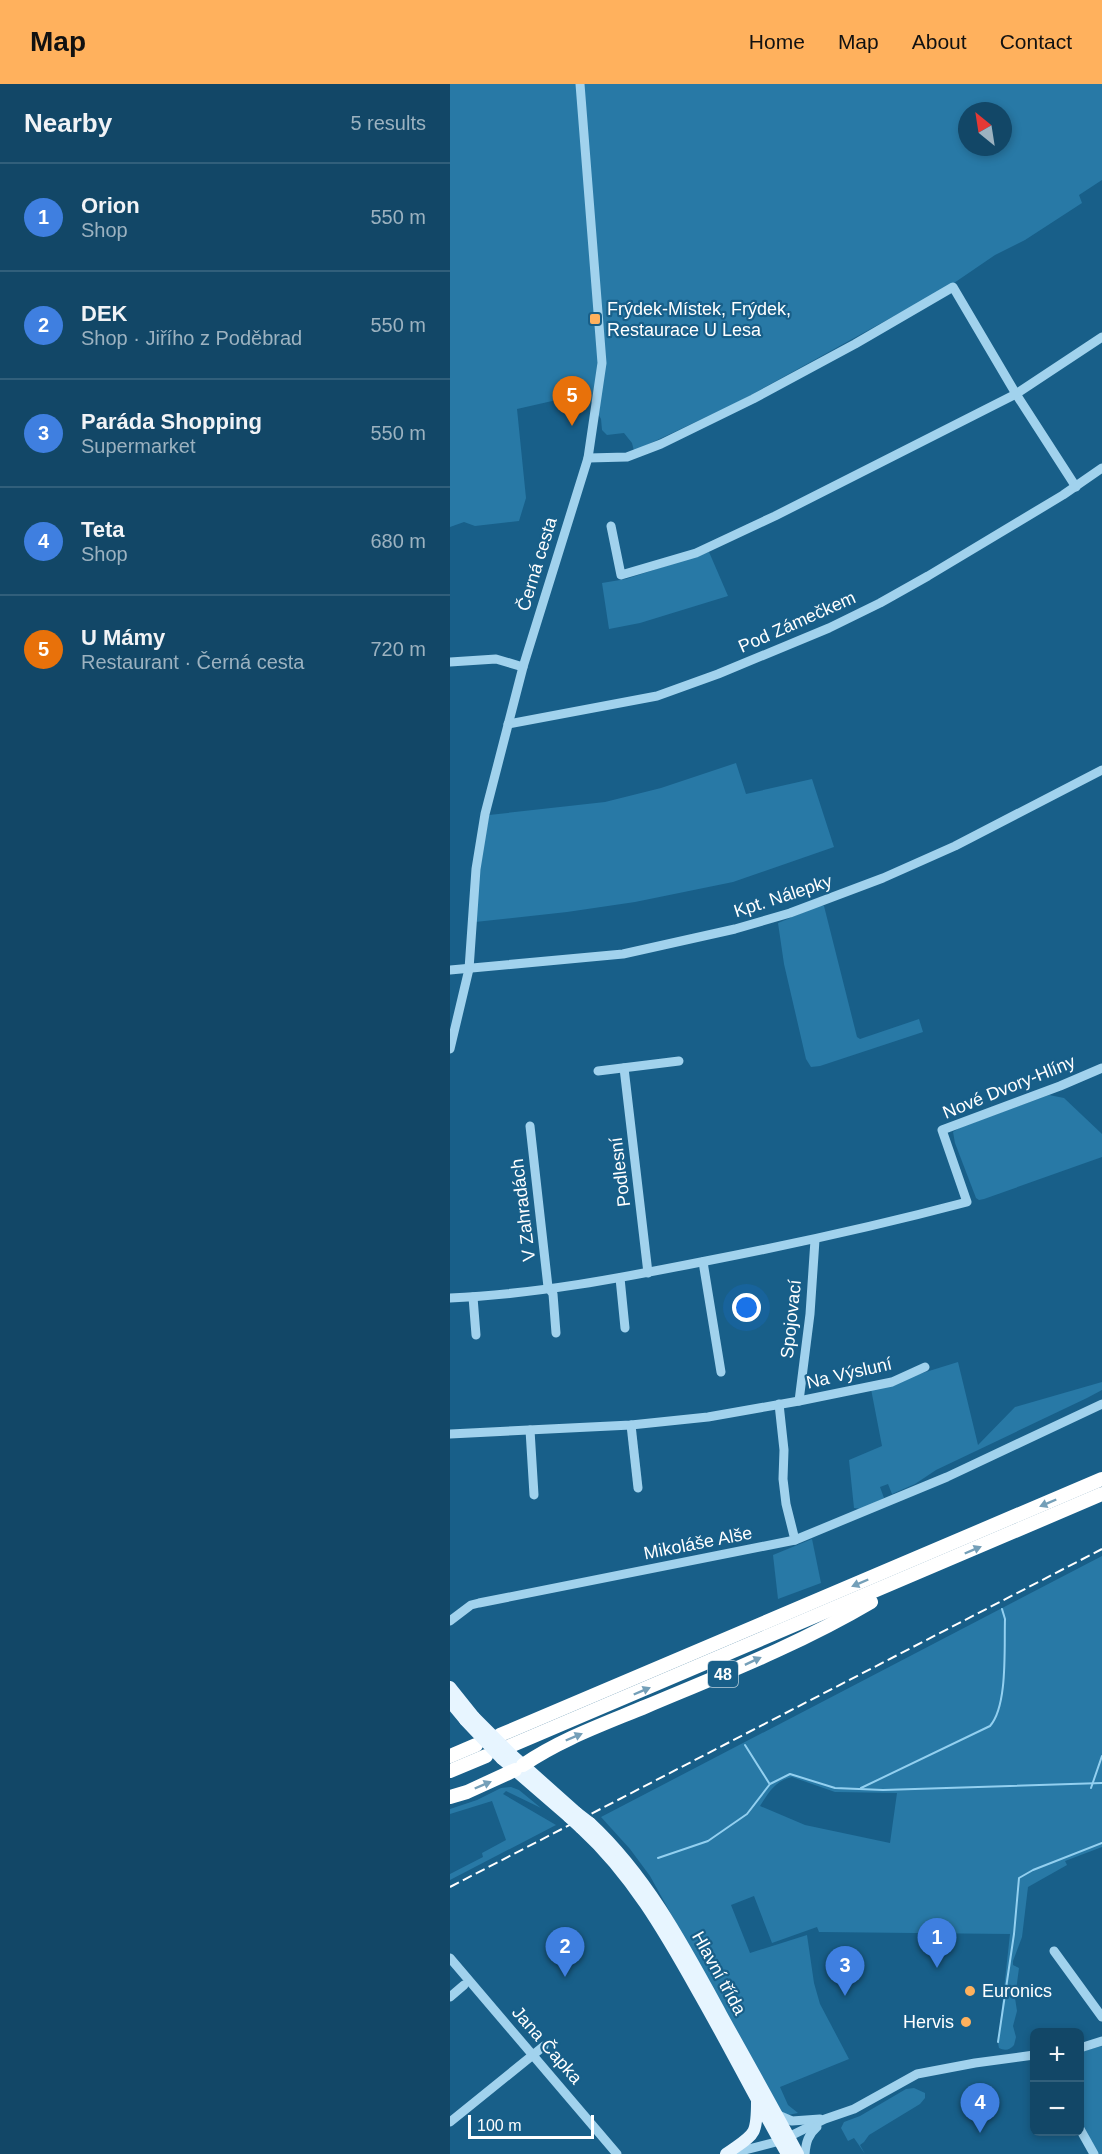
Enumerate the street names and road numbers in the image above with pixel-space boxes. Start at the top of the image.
street label: Černá cesta [512,513,561,613]
street label: Pod Zámečkem [735,587,859,657]
street label: Kpt. Nálepky [731,871,835,921]
street label: Nové Dvory-Hlíny [940,1051,1078,1123]
street label: Podlesní [606,1136,634,1208]
street label: V Zahradách [507,1158,539,1262]
street label: Spojovací [777,1279,805,1359]
street label: Na Výsluní [804,1353,894,1393]
street label: Mikoláše Alše [642,1523,754,1563]
road number: 48 [708,1661,738,1687]
street label: Hlavní třída [688,1928,751,2019]
street label: Jana Čapka [508,2002,587,2089]

